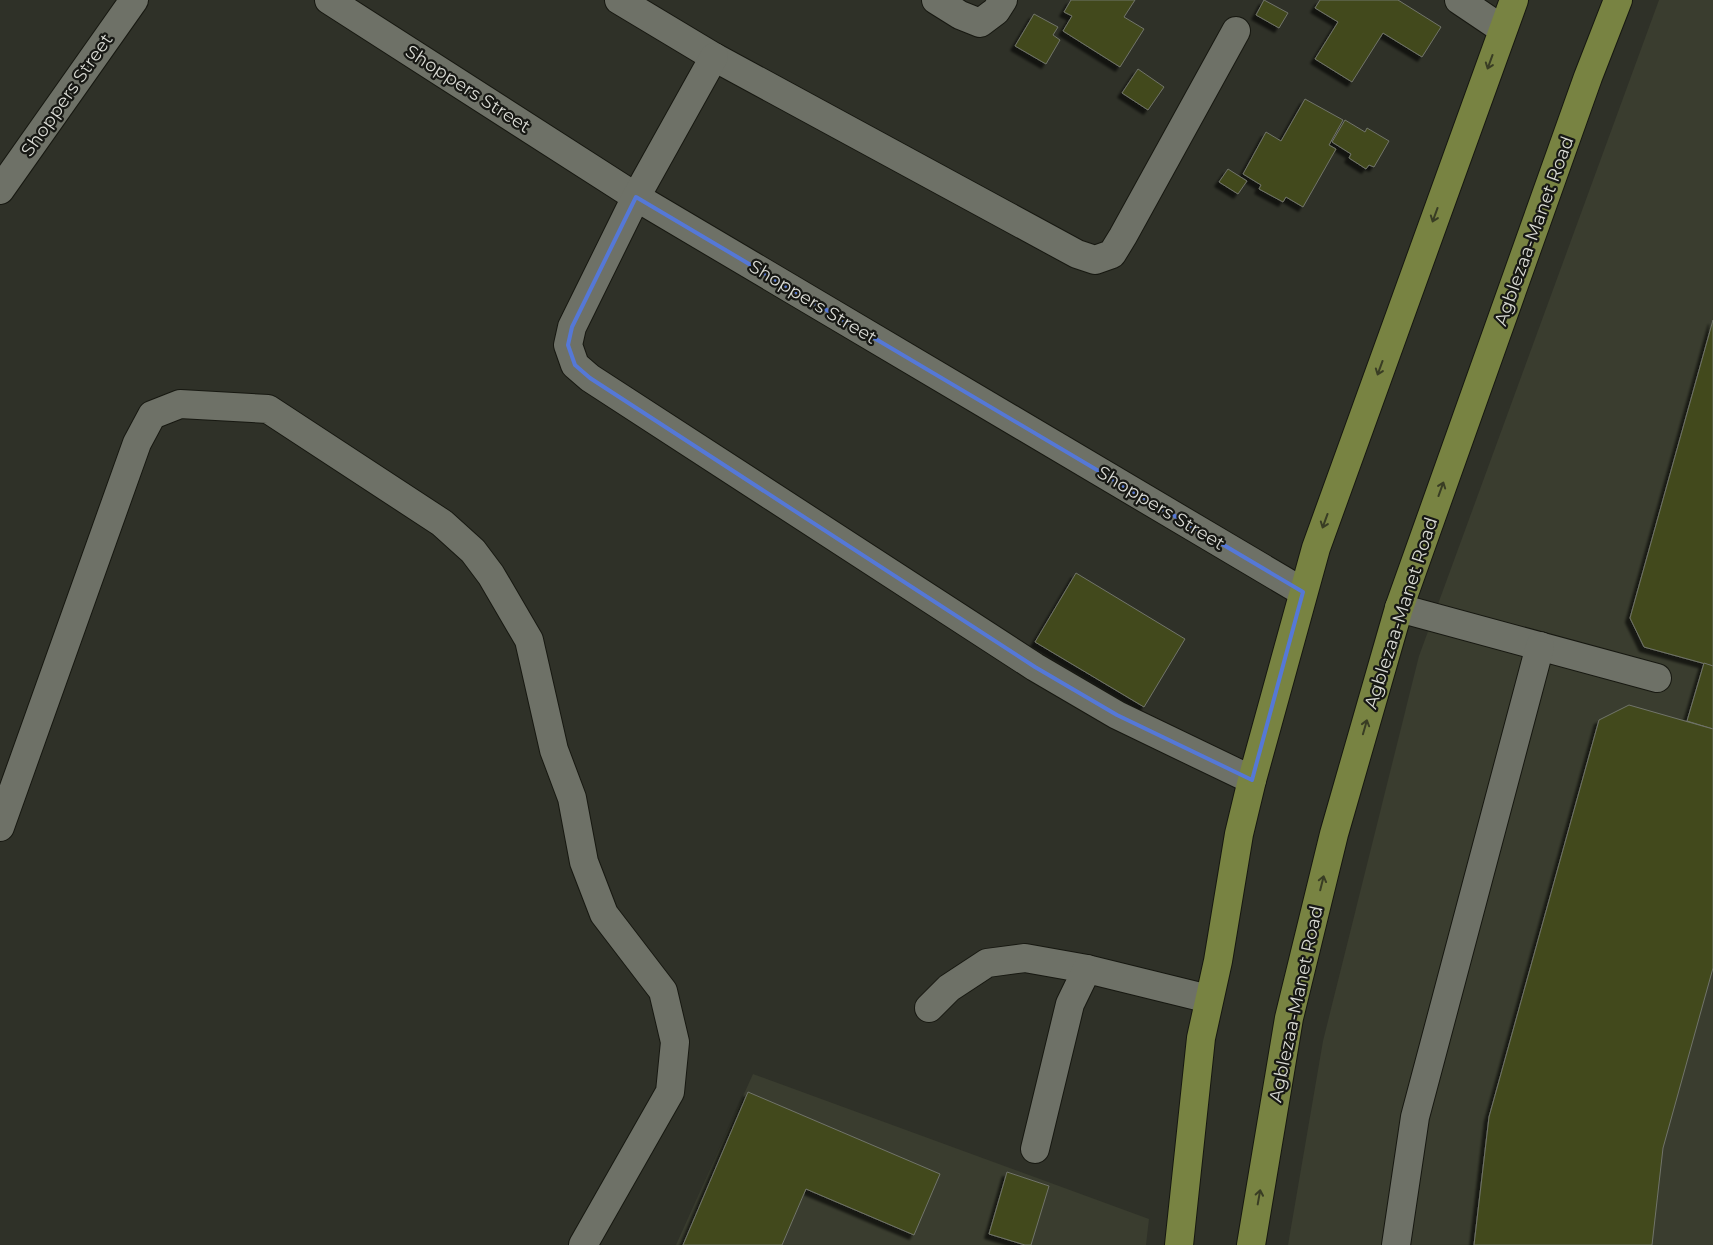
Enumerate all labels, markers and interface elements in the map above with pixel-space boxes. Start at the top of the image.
street label: Shoppers Street [16,29,118,161]
street label: Shoppers Street [401,40,535,138]
one-way arrow [1485,54,1494,69]
street label: Agblezaa-Manet Road [1489,133,1579,329]
one-way arrow [1430,207,1439,222]
street label: Shoppers Street [745,255,881,349]
one-way arrow [1375,360,1384,375]
street label: Shoppers Street [1093,461,1229,555]
one-way arrow [1437,482,1446,497]
one-way arrow [1320,512,1329,528]
street label: Agblezaa-Manet Road [1360,514,1442,712]
one-way arrow [1360,719,1370,735]
one-way arrow [1318,876,1327,892]
street label: Agblezaa-Manet Road [1264,904,1328,1104]
one-way arrow [1254,1189,1264,1205]

